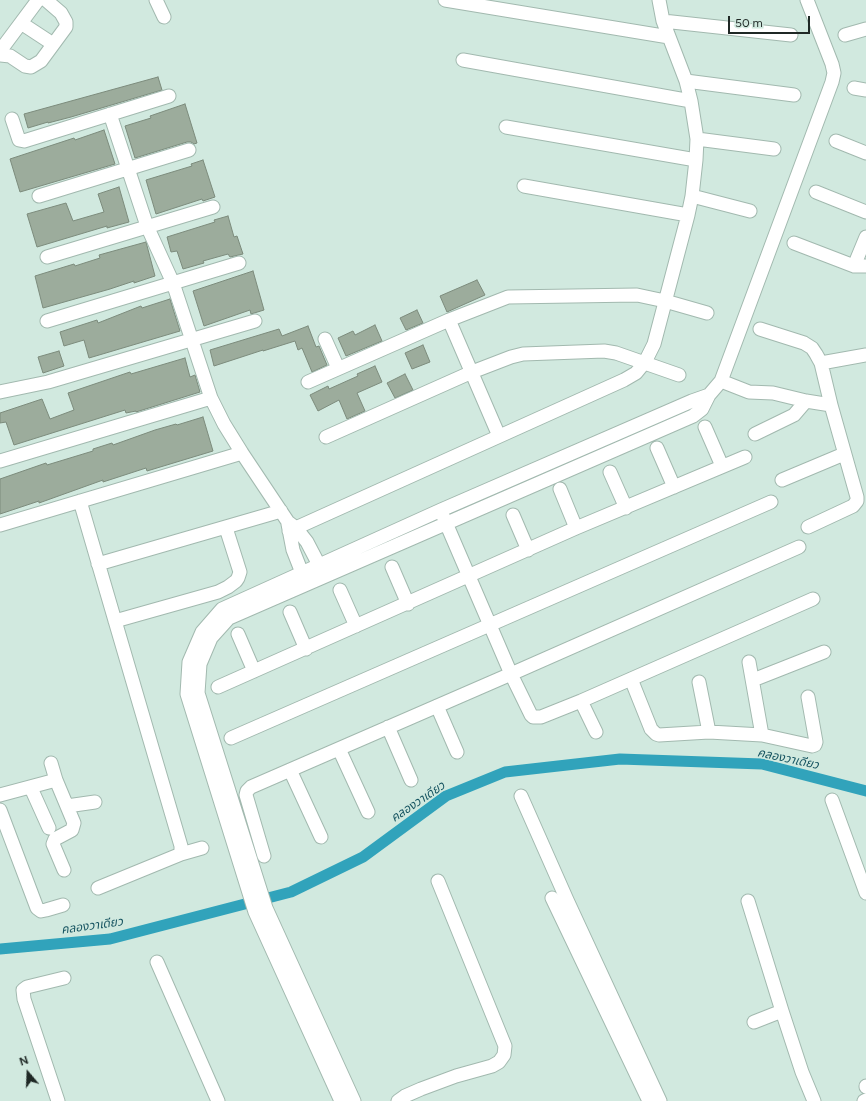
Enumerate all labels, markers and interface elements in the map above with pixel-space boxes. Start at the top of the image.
scale bar [730,8,812,34]
text: 50 m [735,16,763,30]
water label: คลองวาเดียว [756,745,820,773]
water label: คลองวาเดียว [388,779,448,825]
water label: คลองวาเดียว [60,915,124,937]
north arrow [8,1053,48,1093]
text: N [18,1054,30,1069]

